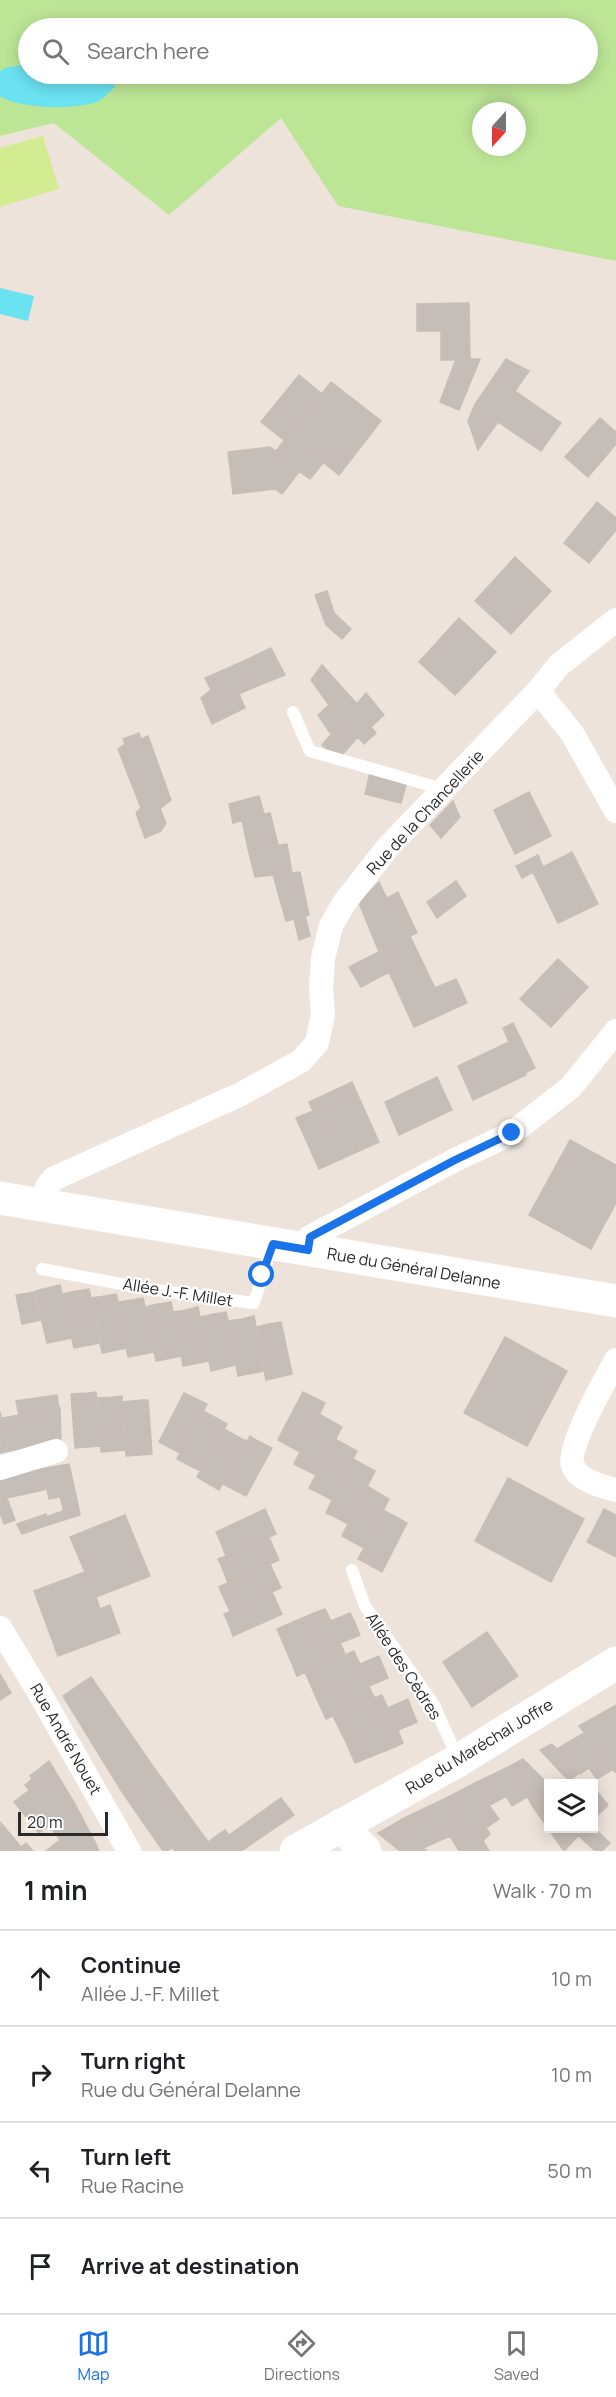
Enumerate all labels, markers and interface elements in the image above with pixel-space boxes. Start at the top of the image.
search box [18,18,598,84]
icon: search [39,35,72,68]
text: Search here [87,36,209,66]
north arrow [472,102,526,156]
street label: Rue de la Chancellerie [361,745,489,879]
route end [498,1119,524,1145]
street label: Rue du Général Delanne [325,1242,503,1294]
route start [248,1261,274,1287]
street label: Allée J.-F. Millet [122,1272,234,1312]
street label: Allée des Cèdres [361,1608,447,1724]
street label: Rue André Nouet [25,1679,107,1799]
street label: Rue du Maréchal Joffre [401,1693,557,1799]
map controls [544,1779,598,1833]
button: layers [544,1779,598,1833]
scale bar [18,1809,108,1836]
text: 20 m [27,1811,63,1833]
text: 1 min [24,1872,88,1908]
text: Walk · 70 m [493,1877,592,1904]
text: Continue [81,1950,181,1980]
icon: ahead [24,1962,57,1995]
text: 10 m [551,1965,592,1992]
text: Allée J.-F. Millet [81,1980,220,2007]
text: Turn right [81,2046,186,2076]
icon: right [24,2058,57,2091]
text: 10 m [551,2061,592,2088]
text: Rue du Général Delanne [81,2076,301,2103]
text: Turn left [81,2142,171,2172]
icon: left [24,2154,57,2187]
text: 50 m [547,2157,592,2184]
text: Rue Racine [81,2172,184,2199]
icon: arrive [24,2250,57,2283]
text: Arrive at destination [81,2251,299,2281]
tab: Map [77,2327,110,2385]
tab: Directions [264,2327,340,2385]
tab: Saved [494,2327,539,2385]

